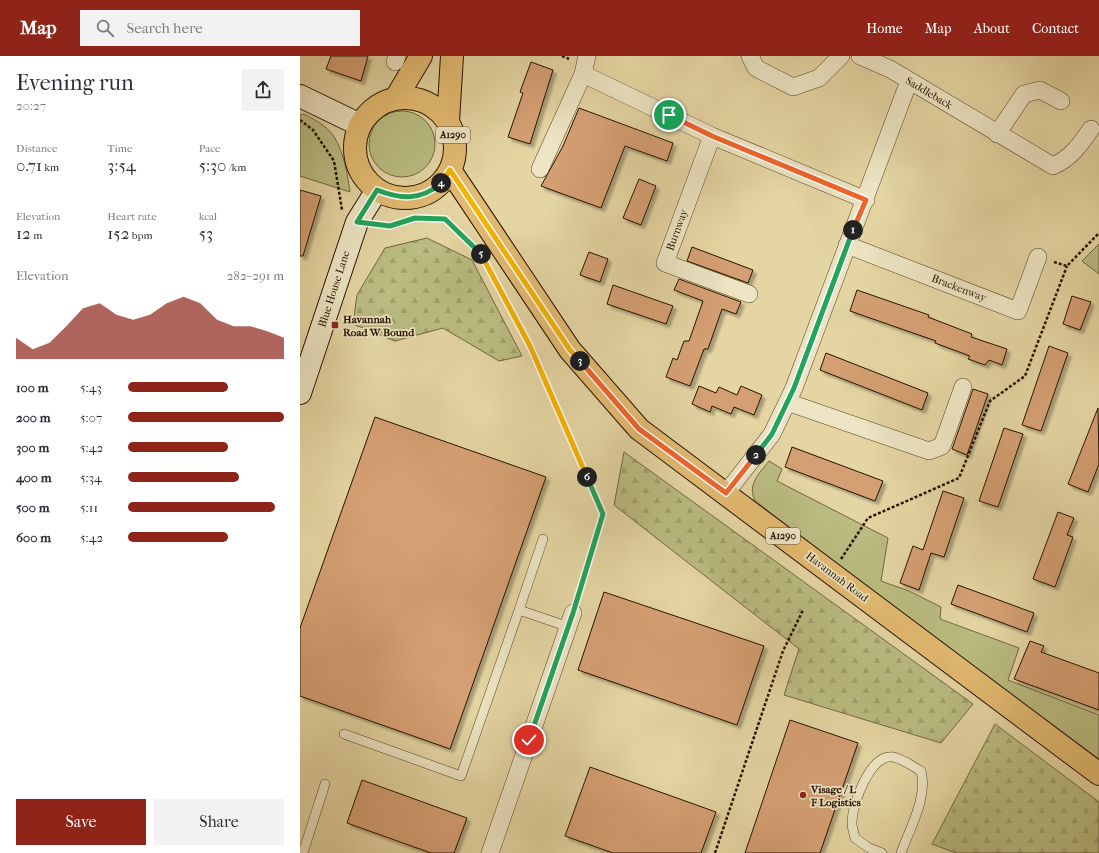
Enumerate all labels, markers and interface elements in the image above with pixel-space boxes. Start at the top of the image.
search box [80,10,360,46]
text: Map [20,17,56,39]
icon: search [94,17,116,39]
text: Search here [126,19,203,37]
text: Home [866,20,903,37]
text: Map [925,20,952,37]
text: About [974,20,1010,37]
text: Contact [1032,20,1079,37]
button: share [242,69,284,111]
text: Evening run [16,70,134,96]
street label: Saddleback [903,74,955,112]
text: 20:27 [16,98,46,113]
pin [652,98,686,132]
icon: arrive [658,104,680,126]
road number: A1290 [436,127,470,143]
text: Distance [16,142,57,155]
text: Time [107,142,132,155]
text: Pace [199,142,221,155]
text: 0.71 [16,155,42,175]
text: 3:54 [107,155,136,175]
text: 5:30 [199,155,226,175]
text: km [42,161,59,174]
text: /km [226,161,246,174]
pin: 4 [431,173,451,193]
text: 4 [438,176,444,189]
street label: Burnway [664,206,691,252]
text: Elevation [16,210,60,223]
text: Heart rate [107,210,157,223]
text: kcal [199,210,217,223]
pin: 1 [843,220,863,240]
text: 12 [16,223,31,243]
text: 152 [107,223,129,243]
text: 53 [199,223,213,243]
text: 1 [851,223,855,236]
text: m [31,229,42,242]
text: bpm [129,229,153,242]
pin: 5 [471,244,491,264]
text: 5 [479,247,483,260]
street label: Blue House Lane [315,249,353,329]
text: Elevation [16,268,69,283]
text: 282–291 m [227,268,284,283]
street label: Brackenway [930,272,989,305]
place label: Havannah Road W Bound [343,313,415,339]
marker: Havannah Road W Bound [330,320,340,330]
pin: 3 [570,351,590,371]
text: 3 [578,354,582,367]
text: 100 m [16,380,49,395]
text: 5:43 [80,380,102,395]
text: 200 m [16,410,51,425]
text: 5:07 [80,410,102,425]
text: 300 m [16,440,49,455]
text: 5:42 [80,440,103,455]
pin: 2 [746,445,766,465]
text: 2 [753,448,759,461]
pin: 6 [577,467,597,487]
text: 400 m [16,470,52,485]
text: 5:34 [80,470,102,485]
text: 6 [584,470,590,483]
text: 500 m [16,500,50,515]
text: 5:11 [80,500,98,515]
road number: A1290 [766,528,800,544]
text: 600 m [16,530,51,545]
text: 5:42 [80,530,103,545]
street label: Havannah Road [803,549,872,605]
pin [512,723,546,757]
icon: check [518,729,540,751]
place label: Visage / L F Logistics [810,783,861,809]
marker: Visage / L F Logistics [798,790,808,800]
button: Save [16,799,146,845]
button: Share [154,799,284,845]

